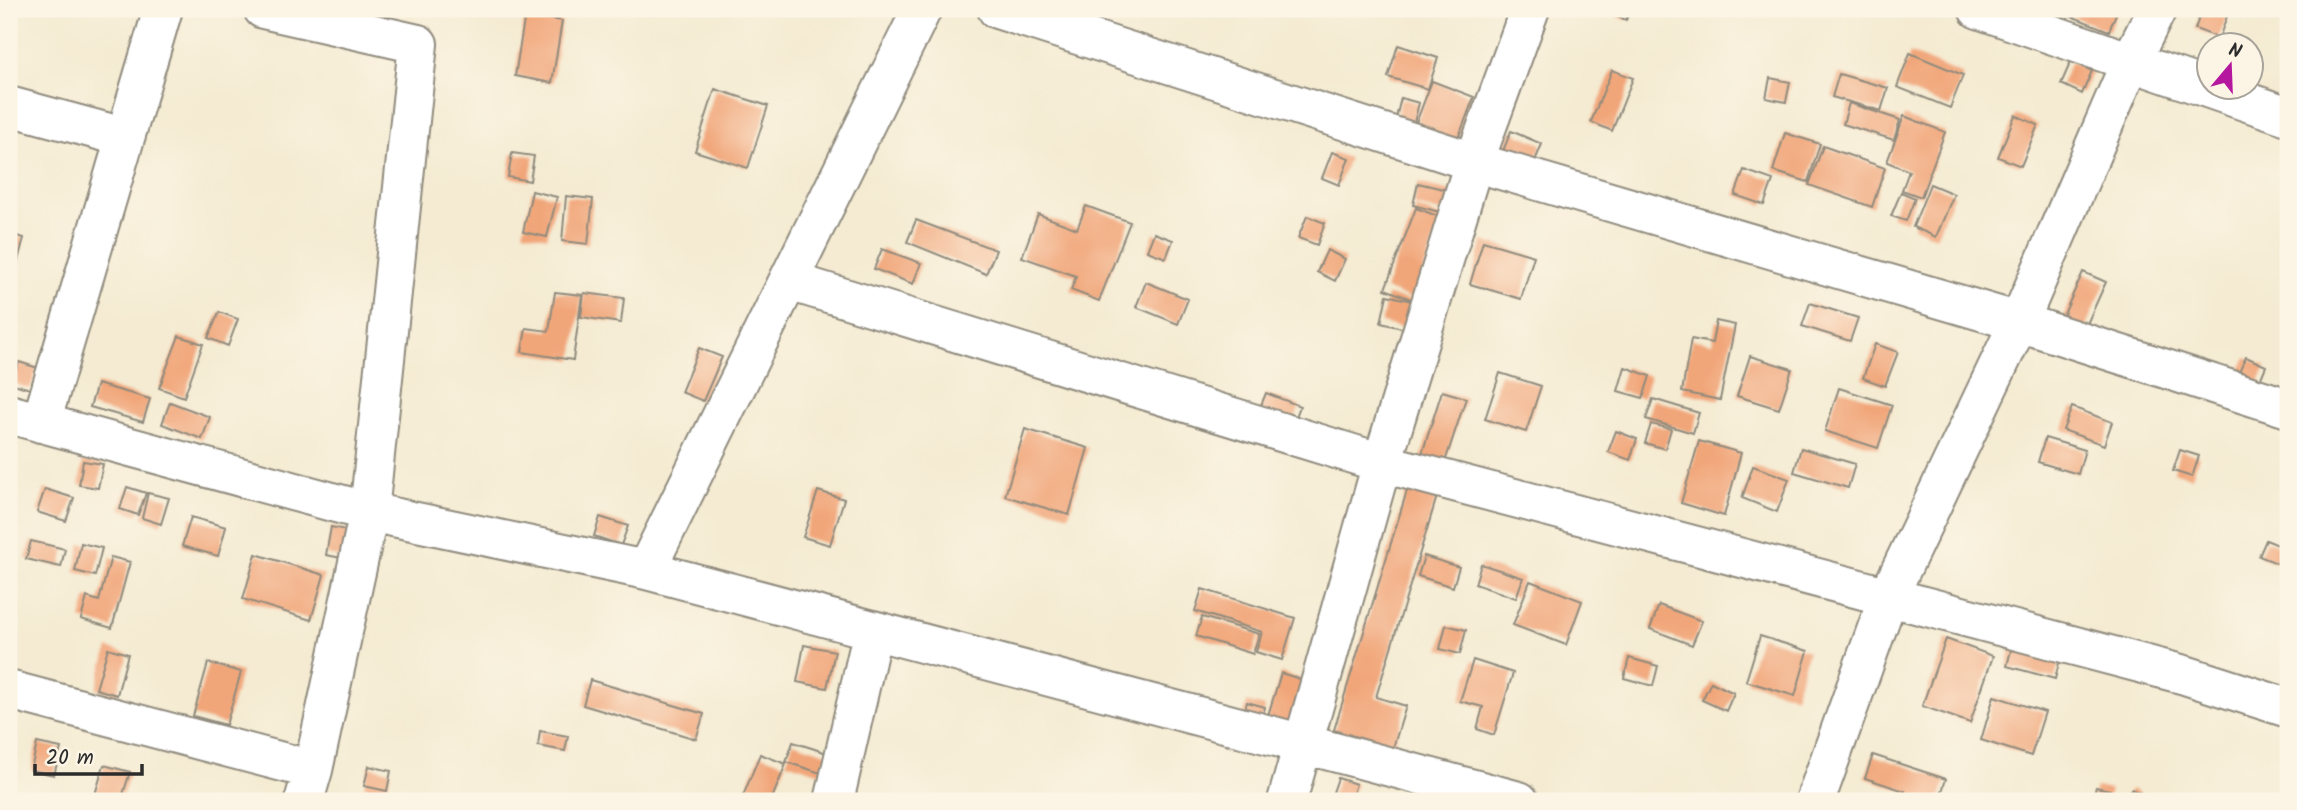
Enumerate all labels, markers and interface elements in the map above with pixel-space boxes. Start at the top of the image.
north arrow [2196,32,2266,102]
text: N [2224,36,2245,68]
scale bar [35,733,142,777]
text: 20 m [46,742,94,775]

